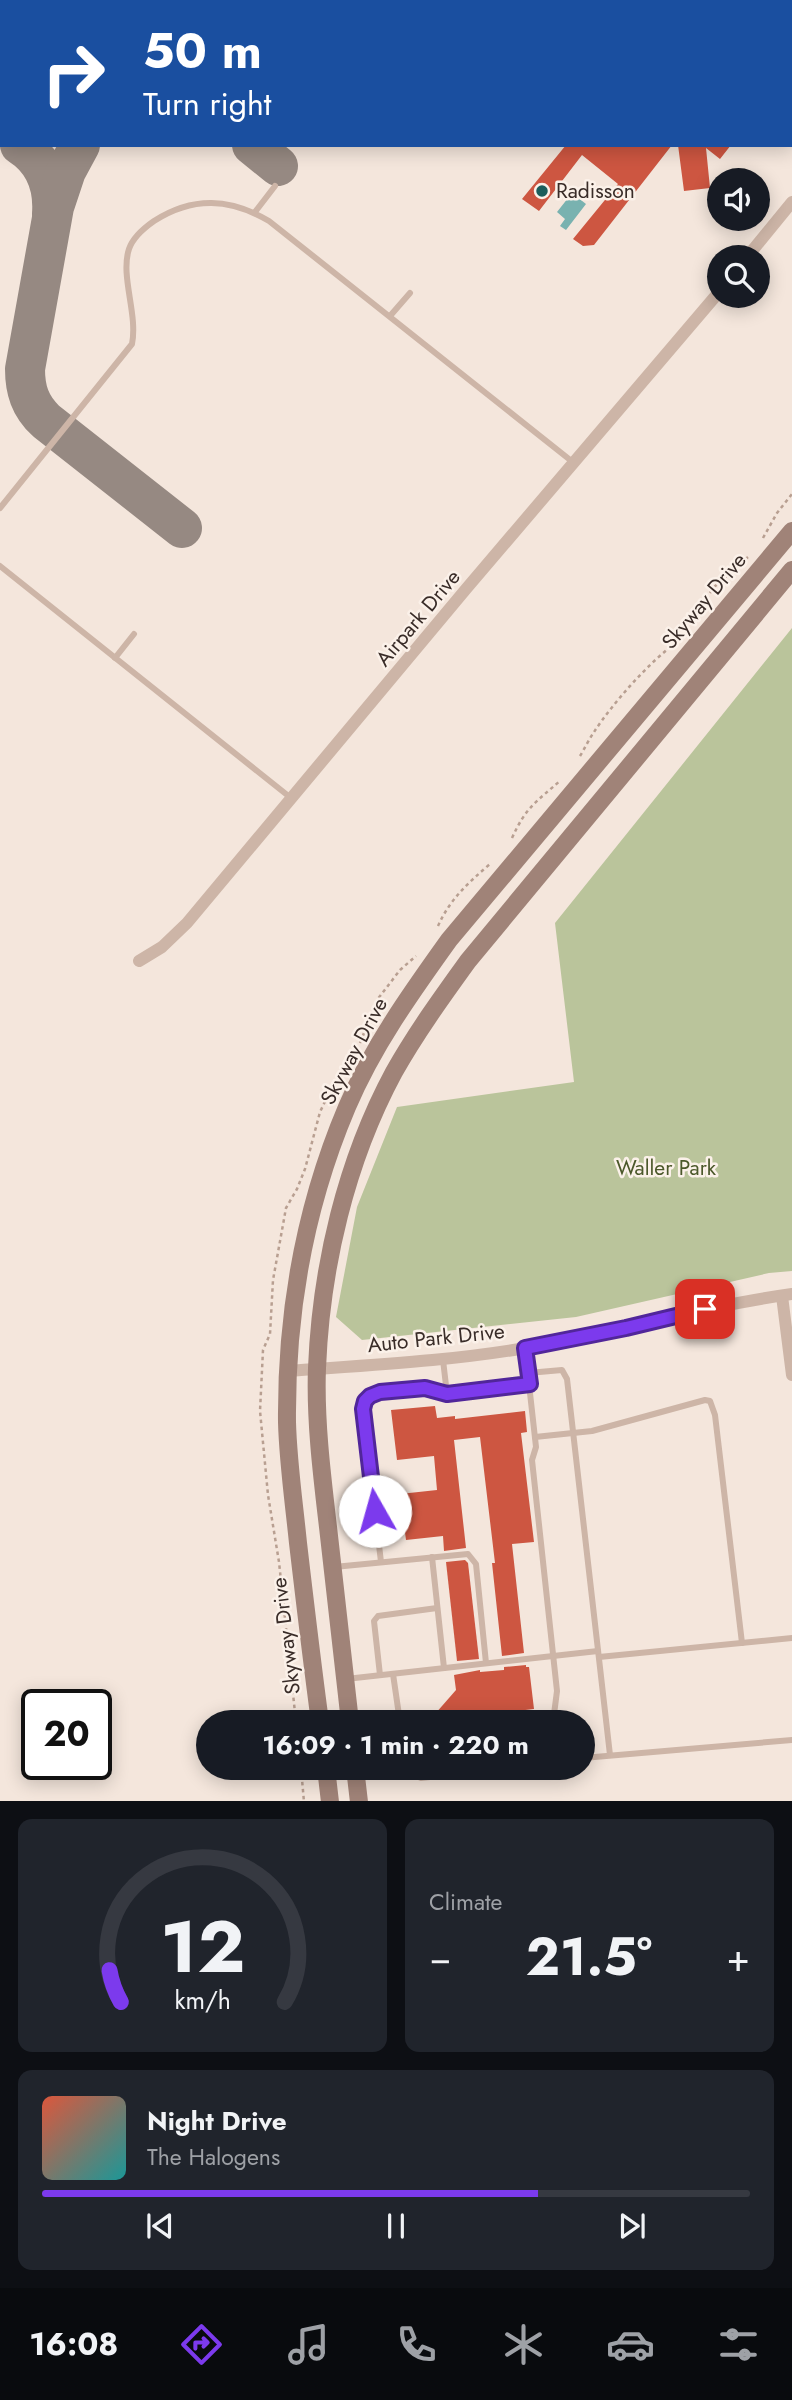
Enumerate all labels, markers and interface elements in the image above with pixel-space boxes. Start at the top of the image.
text: 50 m [143,16,262,86]
icon: right [28,28,119,119]
text: Turn right [143,81,272,127]
map controls [707,168,770,308]
button: sound [707,168,770,231]
place label: Radisson [556,176,635,206]
marker: Radisson [534,183,550,199]
button: search [707,245,770,308]
street label: Skyway Drive [655,546,753,656]
street label: Airpark Drive [369,563,468,673]
street label: Skyway Drive [313,992,395,1110]
park label: Waller Park [616,1153,717,1183]
pin [675,1279,735,1339]
icon: arrive [686,1290,724,1328]
street label: Auto Park Drive [366,1316,506,1360]
position arrow [338,1474,412,1548]
street label: Skyway Drive [264,1576,308,1696]
speed limit sign: 20 [21,1689,112,1780]
text: 16:09 · 1 min · 220 m [262,1726,529,1764]
text: Climate [429,1885,502,1919]
text: 12 [160,1894,245,1999]
text: 21.5° [526,1919,652,1995]
text: − [429,1930,451,1985]
text: + [727,1930,750,1985]
text: km/h [174,1981,231,2017]
text: Night Drive [147,2102,287,2140]
text: The Halogens [147,2140,280,2174]
icon: previous [141,2207,179,2245]
icon: pause [377,2207,415,2245]
icon: next [613,2207,651,2245]
icon: directions [177,2320,226,2369]
icon: music [284,2320,333,2369]
icon: phone [392,2320,441,2369]
icon: climate [499,2320,548,2369]
icon: car [606,2320,655,2369]
icon: filters [714,2320,763,2369]
text: 16:08 [29,2321,118,2367]

